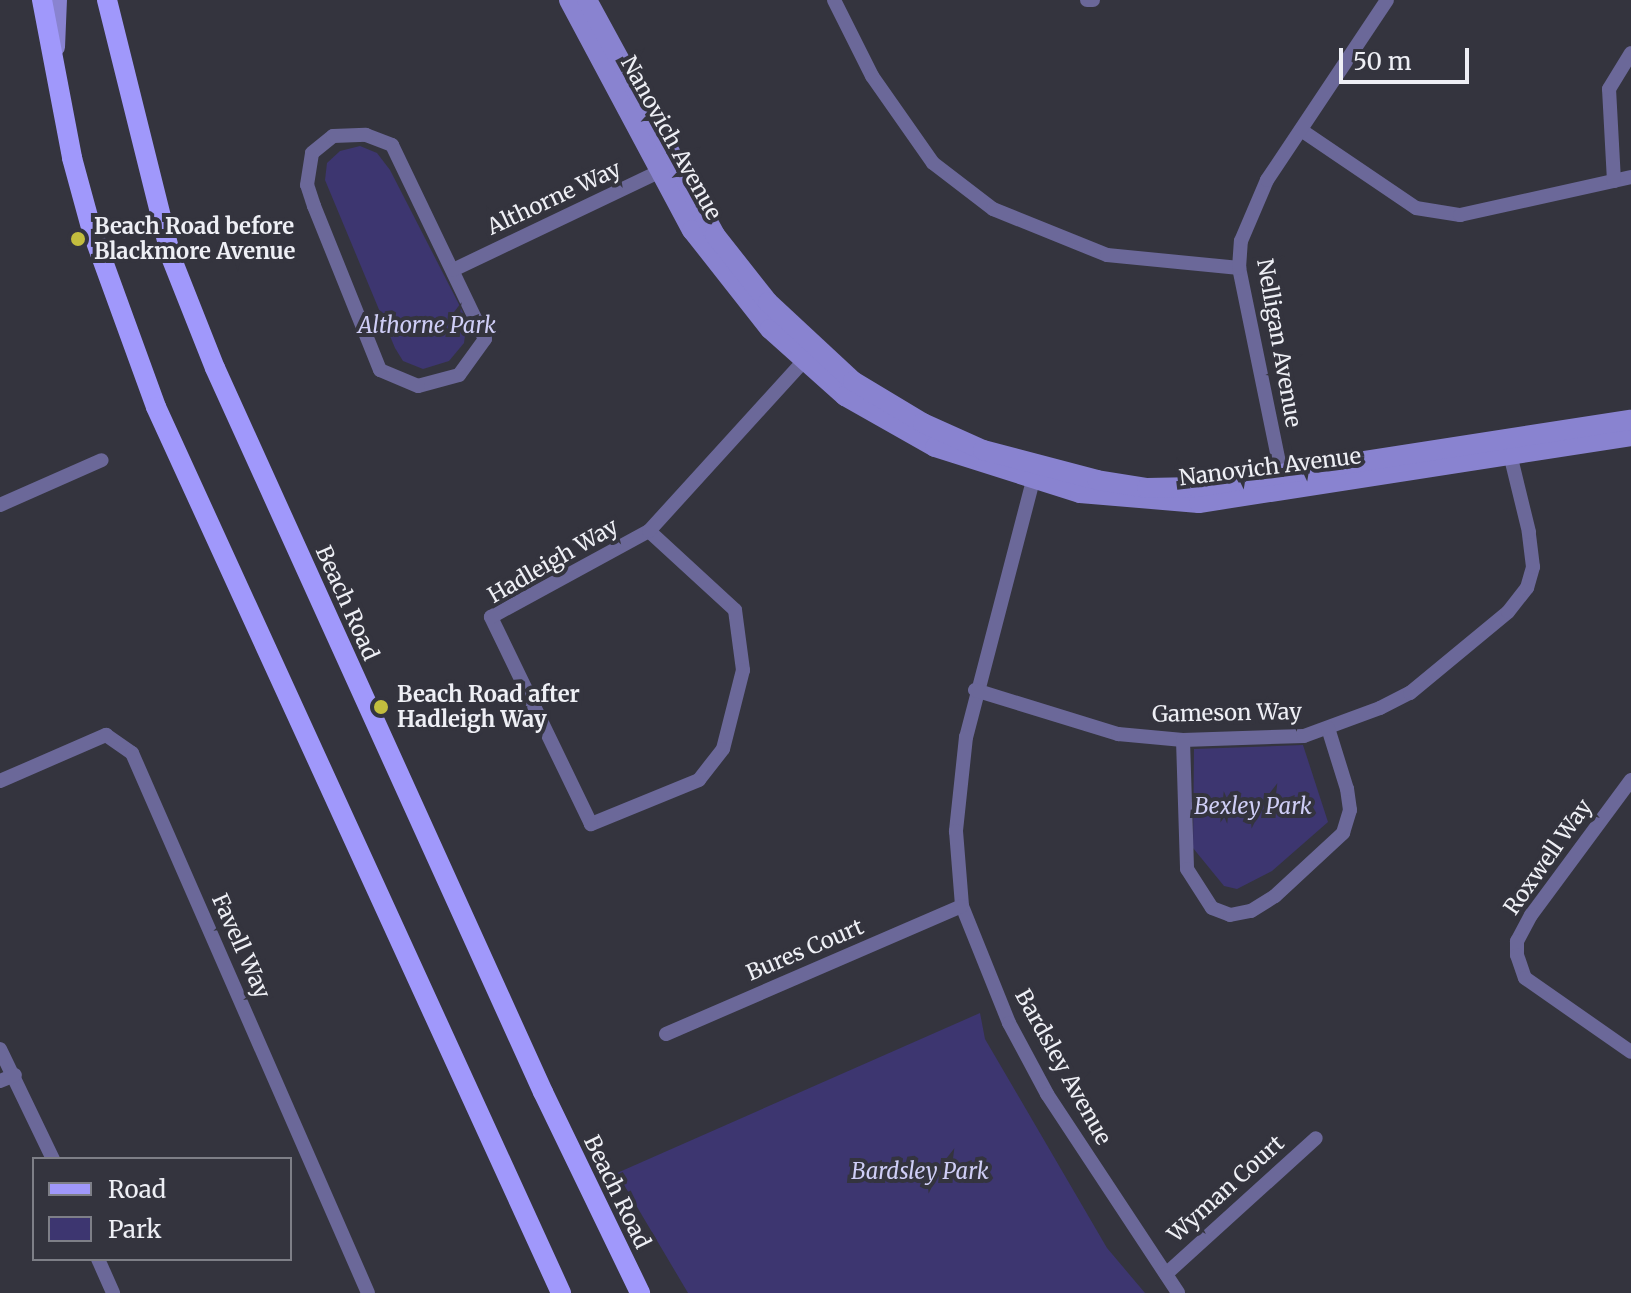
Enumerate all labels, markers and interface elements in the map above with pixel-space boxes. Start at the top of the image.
scale bar [1343,32,1473,82]
text: 50 m [1353,46,1412,77]
street label: Nanovich Avenue [615,52,727,224]
street label: Althorne Way [483,156,625,240]
place label: Beach Road before Blackmore Avenue [94,213,295,264]
marker: Beach Road before Blackmore Avenue [69,230,87,248]
street label: Nelligan Avenue [1251,257,1307,429]
park label: Althorne Park [358,313,496,339]
street label: Nanovich Avenue [1178,443,1362,491]
street label: Hadleigh Way [483,513,623,609]
street label: Beach Road [310,542,384,664]
place label: Beach Road after Hadleigh Way [397,681,580,732]
marker: Beach Road after Hadleigh Way [372,698,390,716]
street label: Gameson Way [1152,698,1302,728]
park label: Bexley Park [1194,794,1312,820]
street label: Roxwell Way [1498,794,1598,920]
street label: Favell Way [206,890,276,1002]
street label: Bures Court [743,914,867,986]
street label: Bardsley Avenue [1009,985,1117,1149]
street label: Wyman Court [1163,1130,1289,1248]
street label: Beach Road [578,1131,656,1253]
legend [32,1157,292,1261]
park label: Bardsley Park [851,1159,989,1185]
text: Road [108,1174,166,1205]
text: Park [108,1214,161,1245]

